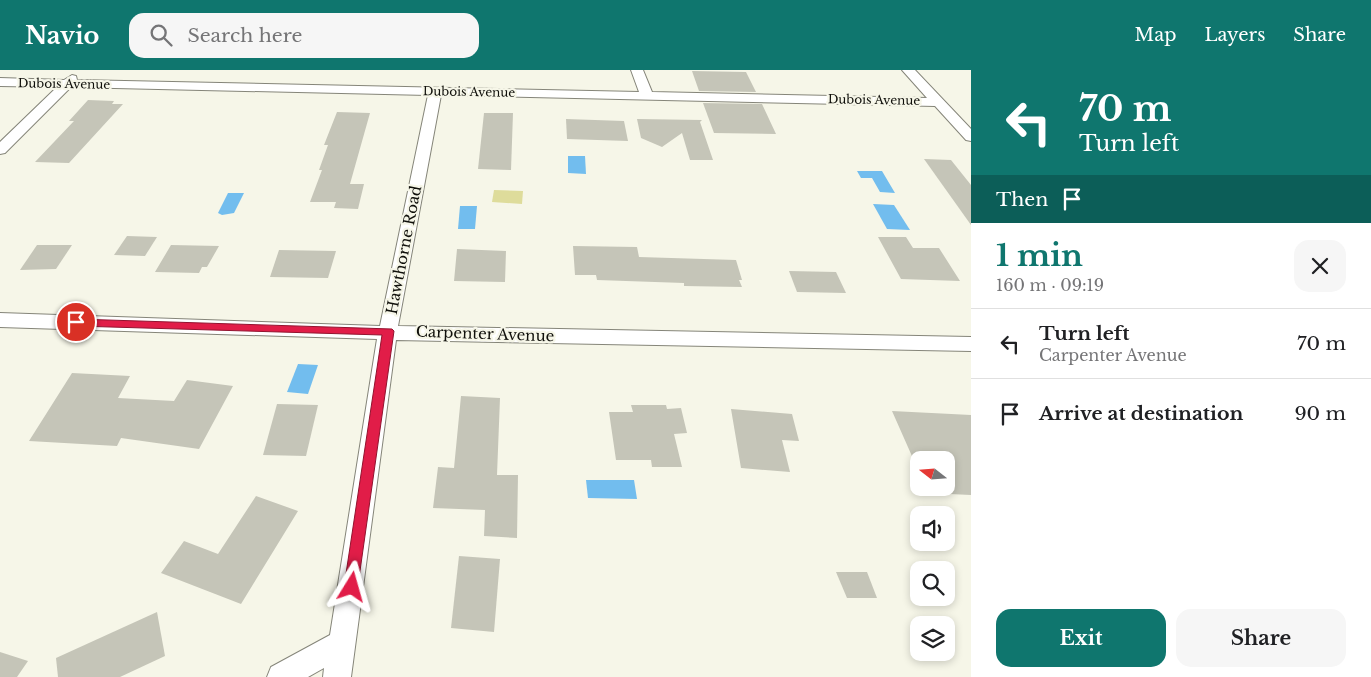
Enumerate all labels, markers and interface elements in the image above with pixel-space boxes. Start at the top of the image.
search box [129,13,479,58]
text: Navio [25,21,99,50]
icon: search [147,21,175,49]
text: Search here [187,24,302,47]
text: Map [1135,24,1176,46]
text: Layers [1204,24,1265,46]
text: Share [1293,24,1346,46]
street label: Dubois Avenue [18,75,111,92]
street label: Dubois Avenue [423,83,516,100]
text: 70 m [1079,87,1172,130]
icon: left [996,90,1061,155]
street label: Dubois Avenue [828,91,921,108]
text: Turn left [1079,130,1179,157]
street label: Hawthorne Road [382,184,425,316]
icon: arrive [1058,185,1086,213]
text: Then [996,188,1048,211]
text: 1 min [996,237,1083,274]
button: close [1294,240,1346,292]
text: 160 m · 09:19 [996,275,1104,295]
pin [55,301,97,343]
icon: arrive [62,308,90,336]
street label: Carpenter Avenue [415,322,555,345]
text: Turn left [1039,322,1130,345]
icon: left [996,330,1024,358]
text: 70 m [1297,332,1346,355]
text: Carpenter Avenue [1039,345,1187,365]
icon: arrive [996,400,1024,428]
text: Arrive at destination [1039,402,1243,425]
text: 90 m [1294,402,1346,425]
north arrow [910,451,955,496]
map controls [910,451,955,661]
button: sound [910,506,955,551]
position arrow [325,560,377,612]
button: search [910,561,955,606]
button: Exit [996,609,1166,667]
button: Share [1176,609,1346,667]
button: layers [910,616,955,661]

